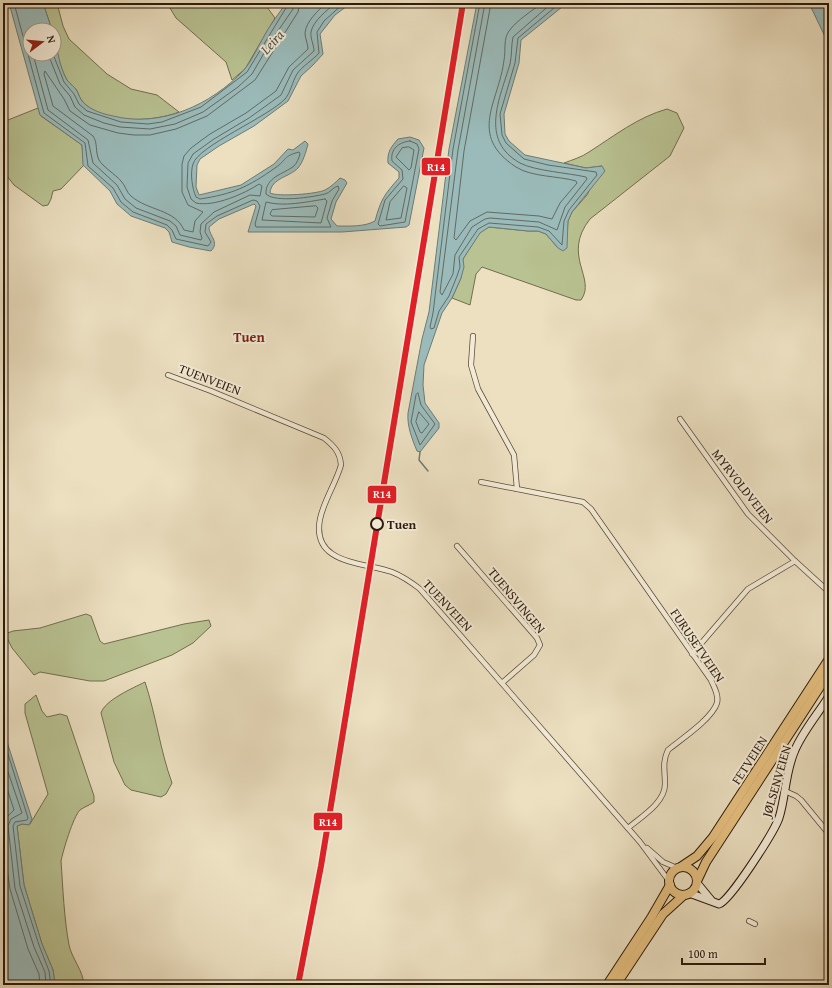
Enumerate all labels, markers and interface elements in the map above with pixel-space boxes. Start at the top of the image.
north arrow [22,22,62,62]
water label: Leira [255,25,289,59]
text: N [43,34,60,46]
line badge: R14 [421,157,451,176]
text: R14 [427,159,445,175]
district label: Tuen [233,327,265,347]
street label: TUENVEIEN [176,359,244,400]
street label: MYRVOLDVEIEN [707,445,778,528]
line badge: R14 [367,485,397,504]
text: R14 [373,486,391,502]
place label: Tuen [387,515,417,534]
marker: Tuen [370,517,384,531]
street label: TUENSVINGEN [483,563,550,638]
street label: TUENVEIEN [418,575,477,636]
street label: FURUSETVEIEN [666,605,730,686]
street label: FETVEIEN [727,732,772,788]
street label: JØLSENVEIEN [757,743,796,821]
line badge: R14 [313,812,343,831]
text: R14 [319,814,337,830]
scale bar [682,940,765,966]
text: 100 m [688,945,718,962]

